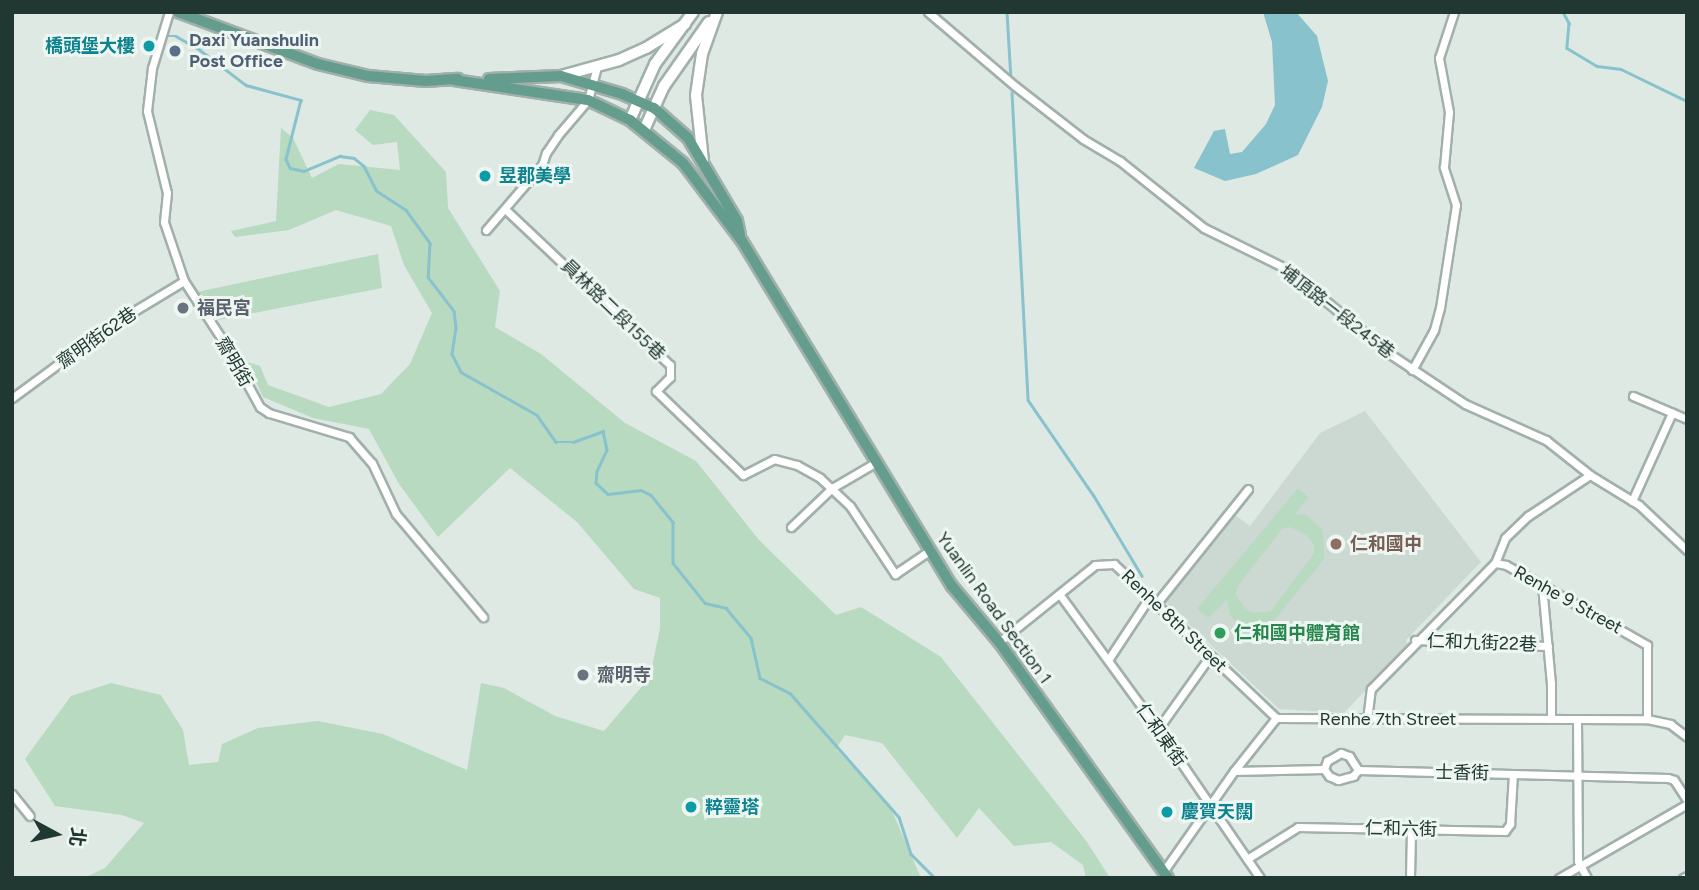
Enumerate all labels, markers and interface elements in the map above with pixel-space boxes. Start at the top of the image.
place label: Daxi Yuanshulin Post Office [189,30,319,72]
place label: 橋頭堡大樓 [45,35,135,57]
marker: 橋頭堡大樓 [141,38,157,54]
marker: Daxi Yuanshulin Post Office [167,43,183,59]
place label: 昱郡美學 [499,165,571,187]
marker: 昱郡美學 [477,168,493,184]
street label: 員林路二段155巷 [557,255,669,365]
street label: 埔頂路一段245巷 [1275,261,1399,363]
place label: 福民宮 [197,297,251,319]
marker: 福民宮 [175,300,191,316]
street label: 齋明街62巷 [53,303,141,373]
street label: 齋明街 [211,333,257,391]
street label: Yuanlin Road Section 1 [932,528,1056,688]
place label: 仁和國中 [1350,533,1422,555]
marker: 仁和國中 [1328,536,1344,552]
street label: Renhe 9 Street [1510,561,1626,639]
street label: Renhe 8th Street [1117,565,1231,677]
place label: 仁和國中體育館 [1234,622,1360,644]
marker: 仁和國中體育館 [1212,625,1228,641]
street label: 仁和九街22巷 [1427,630,1537,656]
place label: 齋明寺 [597,664,651,686]
marker: 齋明寺 [575,667,591,683]
street label: 仁和東街 [1132,699,1190,771]
street label: Renhe 7th Street [1320,708,1456,730]
street label: 士香街 [1435,762,1489,784]
place label: 粹靈塔 [705,796,759,818]
north arrow [21,799,91,869]
marker: 粹靈塔 [683,799,699,815]
place label: 慶賀天闊 [1181,801,1253,823]
marker: 慶賀天闊 [1159,804,1175,820]
street label: 仁和六街 [1365,818,1437,840]
text: 北 [65,826,90,848]

